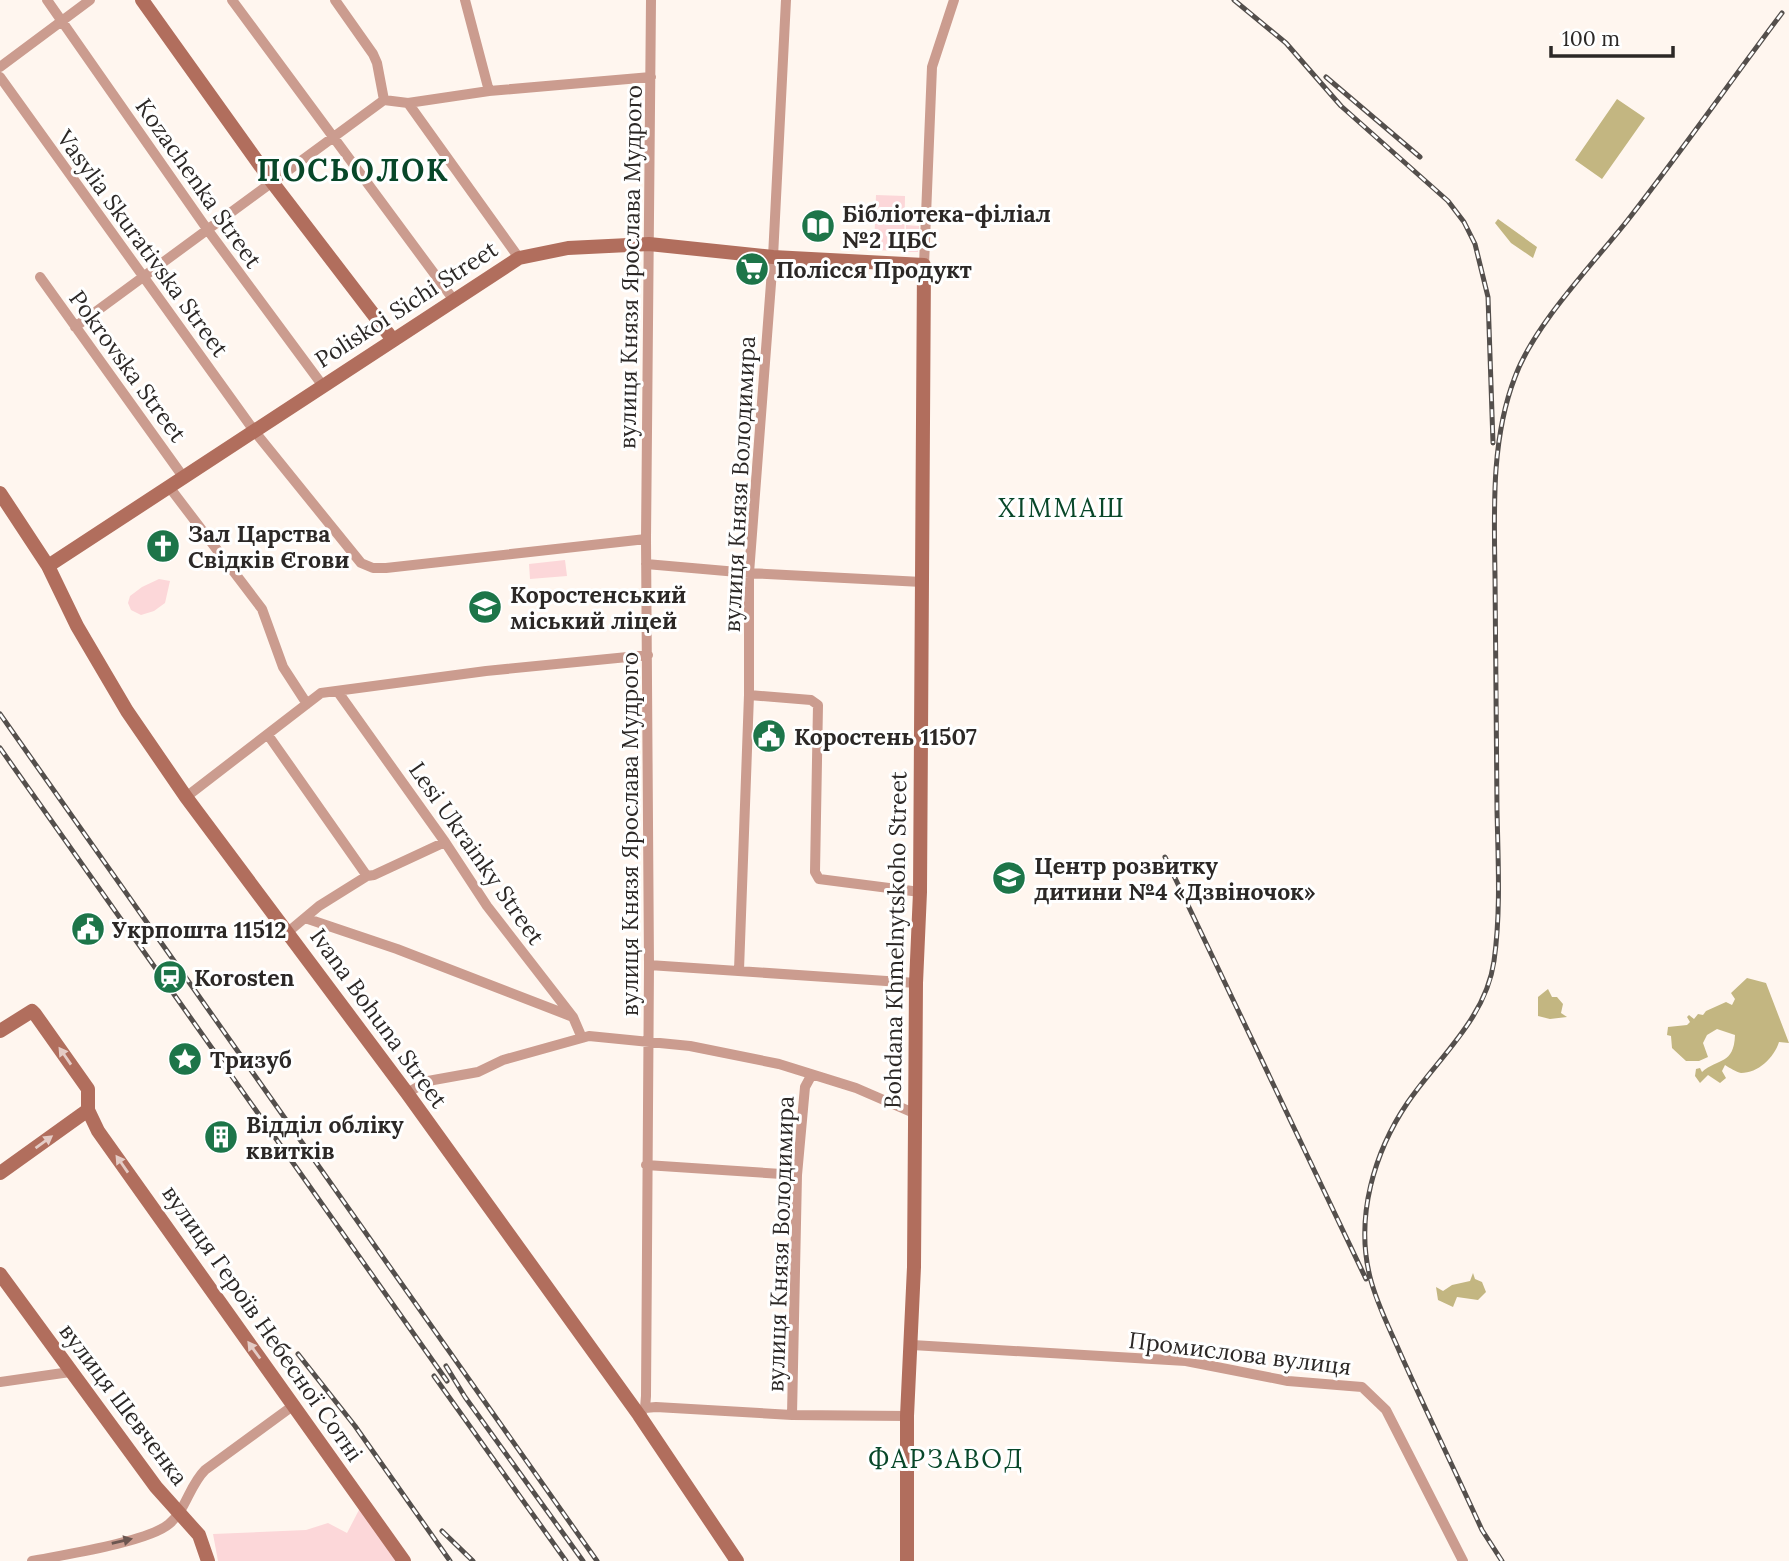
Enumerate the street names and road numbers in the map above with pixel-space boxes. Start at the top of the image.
street label: вулиця Князя Ярослава Мудрого [612,85,648,449]
street label: Kozachenka Street [130,93,268,273]
street label: Vasylia Skurativska Street [50,123,235,362]
street label: Poliskoi Sichi Street [309,234,503,374]
street label: Pokrovska Street [63,285,193,448]
street label: вулиця Князя Володимира [717,335,761,633]
street label: вулиця Князя Ярослава Мудрого [615,652,644,1016]
street label: Lesi Ukrainky Street [403,756,551,950]
street label: Bohdana Khmelnytskoho Street [878,771,912,1109]
street label: Ivana Bohuna Street [304,923,454,1113]
street label: вулиця Князя Володимира [760,1095,800,1393]
street label: вулиця Героїв Небесної Сотні [156,1179,370,1467]
street label: вулиця Шевченка [54,1317,195,1491]
street label: Промислова вулиця [1127,1325,1353,1381]

